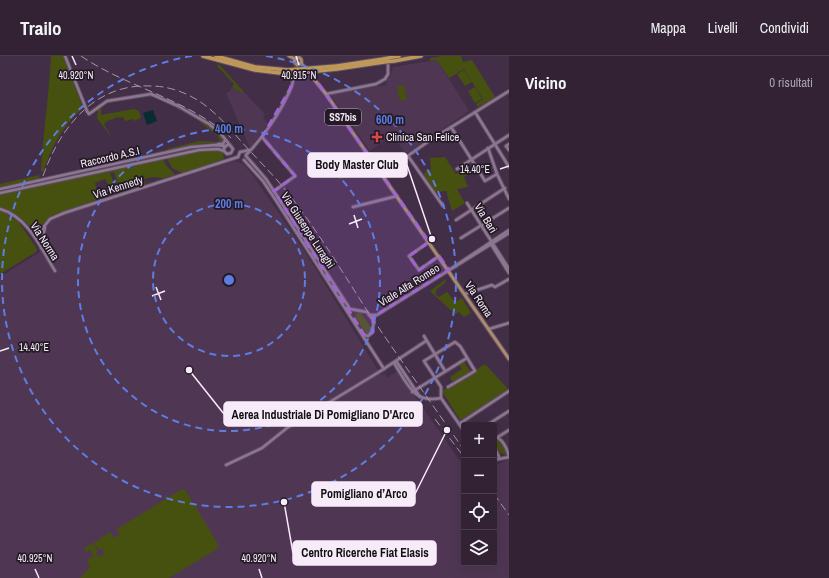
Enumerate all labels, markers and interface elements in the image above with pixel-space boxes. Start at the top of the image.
text: Trailo [20,15,62,41]
text: Mappa [651,19,686,37]
text: Livelli [708,19,738,37]
text: Condividi [760,19,809,37]
text: 40.920°N [59,69,94,82]
text: 40.915°N [282,69,317,82]
text: Vicino [525,71,567,94]
text: 0 risultati [769,74,813,91]
road number: SS7bis [325,109,361,125]
text: 600 m [376,112,404,128]
text: 400 m [215,121,243,137]
place label: Clinica San Felice [386,130,459,144]
marker: Clinica San Felice [371,131,383,143]
street label: Raccordo A.S.I [79,143,141,171]
callout: Body Master Club [308,153,407,177]
text: Body Master Club [315,157,399,173]
text: 14.40°E [460,163,490,176]
street label: Via Kennedy [91,172,145,202]
street label: Via Giuseppe Luraghi [278,189,338,271]
text: 200 m [215,196,243,212]
street label: Via Bari [471,201,501,235]
street label: Via Norma [27,219,63,263]
street label: Viale Alfa Romeo [376,261,442,309]
centre of rings [222,273,236,287]
street label: Via Roma [462,279,496,319]
text: 14.40°E [19,341,49,354]
callout: Aerea Industriale Di Pomigliano D'Arco [224,402,422,426]
text: Aerea Industriale Di Pomigliano D'Arco [232,407,414,423]
map controls [461,422,497,566]
button: + [461,422,497,458]
button: − [461,458,497,494]
callout: Pomigliano d’Arco [312,482,415,506]
text: Pomigliano d’Arco [321,486,407,502]
button: locate [461,494,497,530]
button: layers [461,530,497,566]
callout: Centro Ricerche Fiat Elasis [293,541,436,565]
text: Centro Ricerche Fiat Elasis [301,545,429,561]
text: 40.925°N [18,552,53,565]
text: 40.920°N [242,552,277,565]

